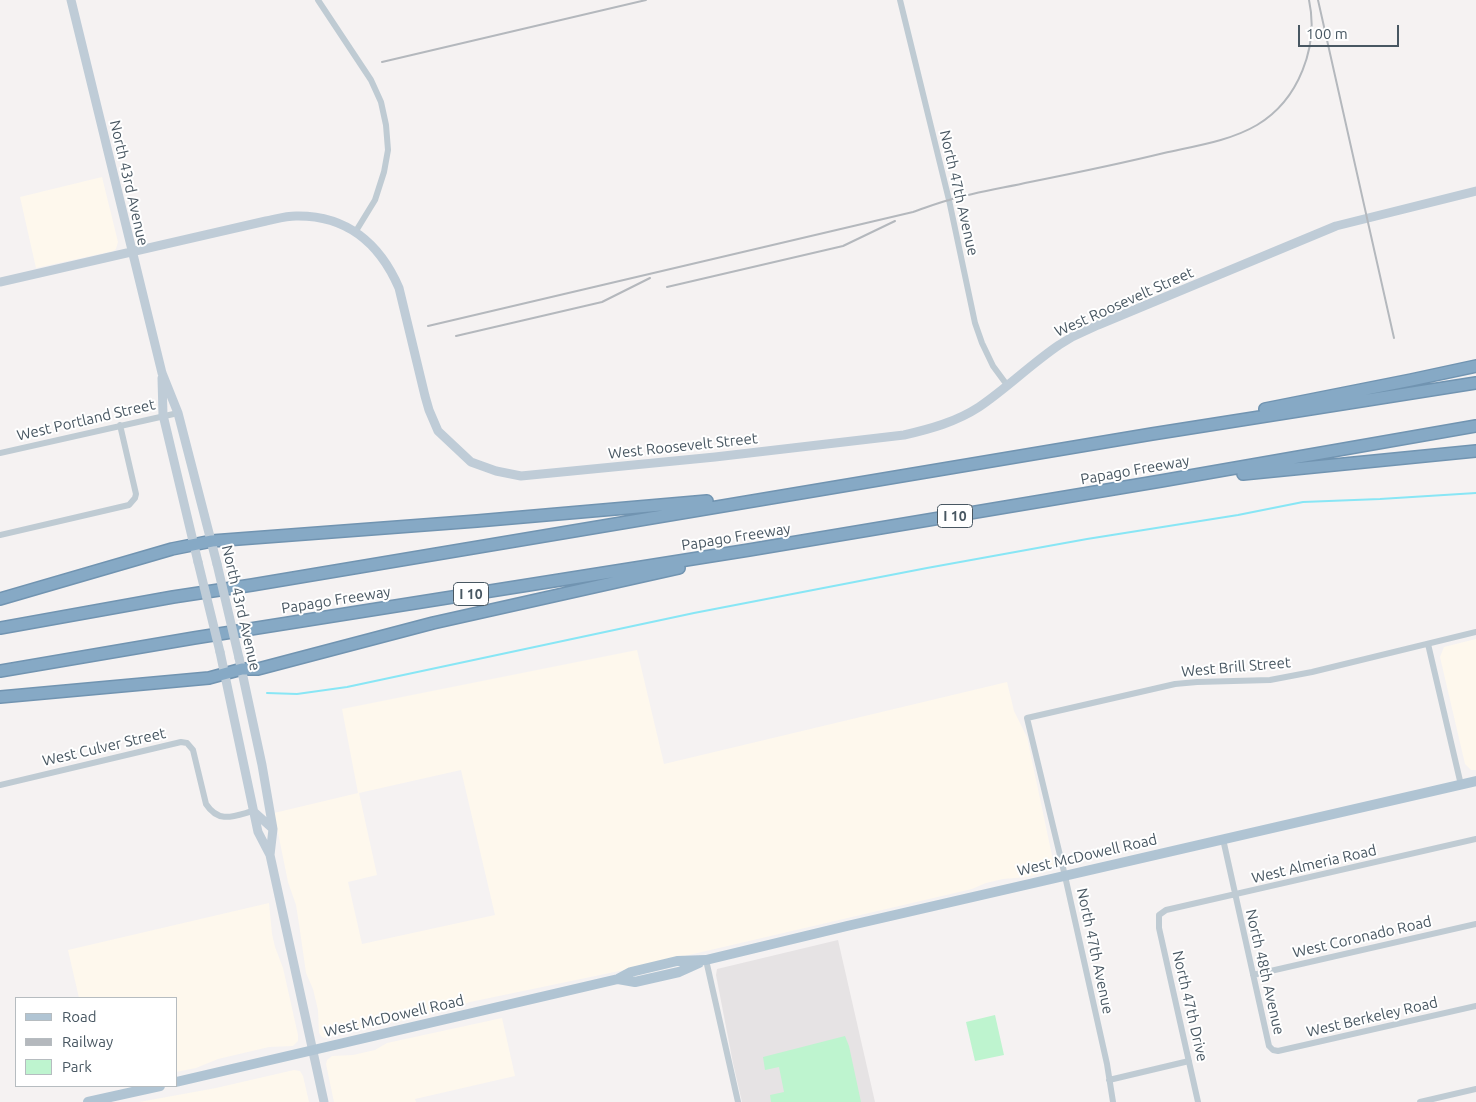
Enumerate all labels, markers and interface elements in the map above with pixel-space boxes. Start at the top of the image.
scale bar [1301,15,1402,47]
text: 100 m [1306,25,1348,42]
street label: North 43rd Avenue [106,118,152,248]
street label: North 47th Avenue [936,128,982,258]
street label: West Roosevelt Street [1052,263,1196,341]
street label: West Portland Street [15,395,157,445]
street label: West Roosevelt Street [607,429,759,463]
street label: Papago Freeway [1079,452,1191,488]
road number: I 10 [938,504,972,528]
street label: Papago Freeway [680,519,792,555]
street label: North 43rd Avenue [218,543,264,673]
street label: Papago Freeway [280,582,392,618]
road number: I 10 [454,582,488,606]
street label: West Brill Street [1181,653,1291,681]
street label: West Culver Street [41,724,167,770]
street label: West McDowell Road [1015,830,1159,880]
street label: West Almeria Road [1250,841,1378,887]
street label: North 47th Avenue [1073,886,1117,1016]
street label: North 48th Avenue [1242,907,1288,1037]
street label: West Coronado Road [1291,912,1433,962]
street label: North 47th Drive [1168,949,1212,1063]
street label: West McDowell Road [322,991,466,1041]
street label: West Berkeley Road [1305,993,1439,1041]
legend [15,997,178,1087]
text: Road [62,1008,97,1025]
text: Railway [62,1033,113,1050]
text: Park [62,1058,92,1075]

